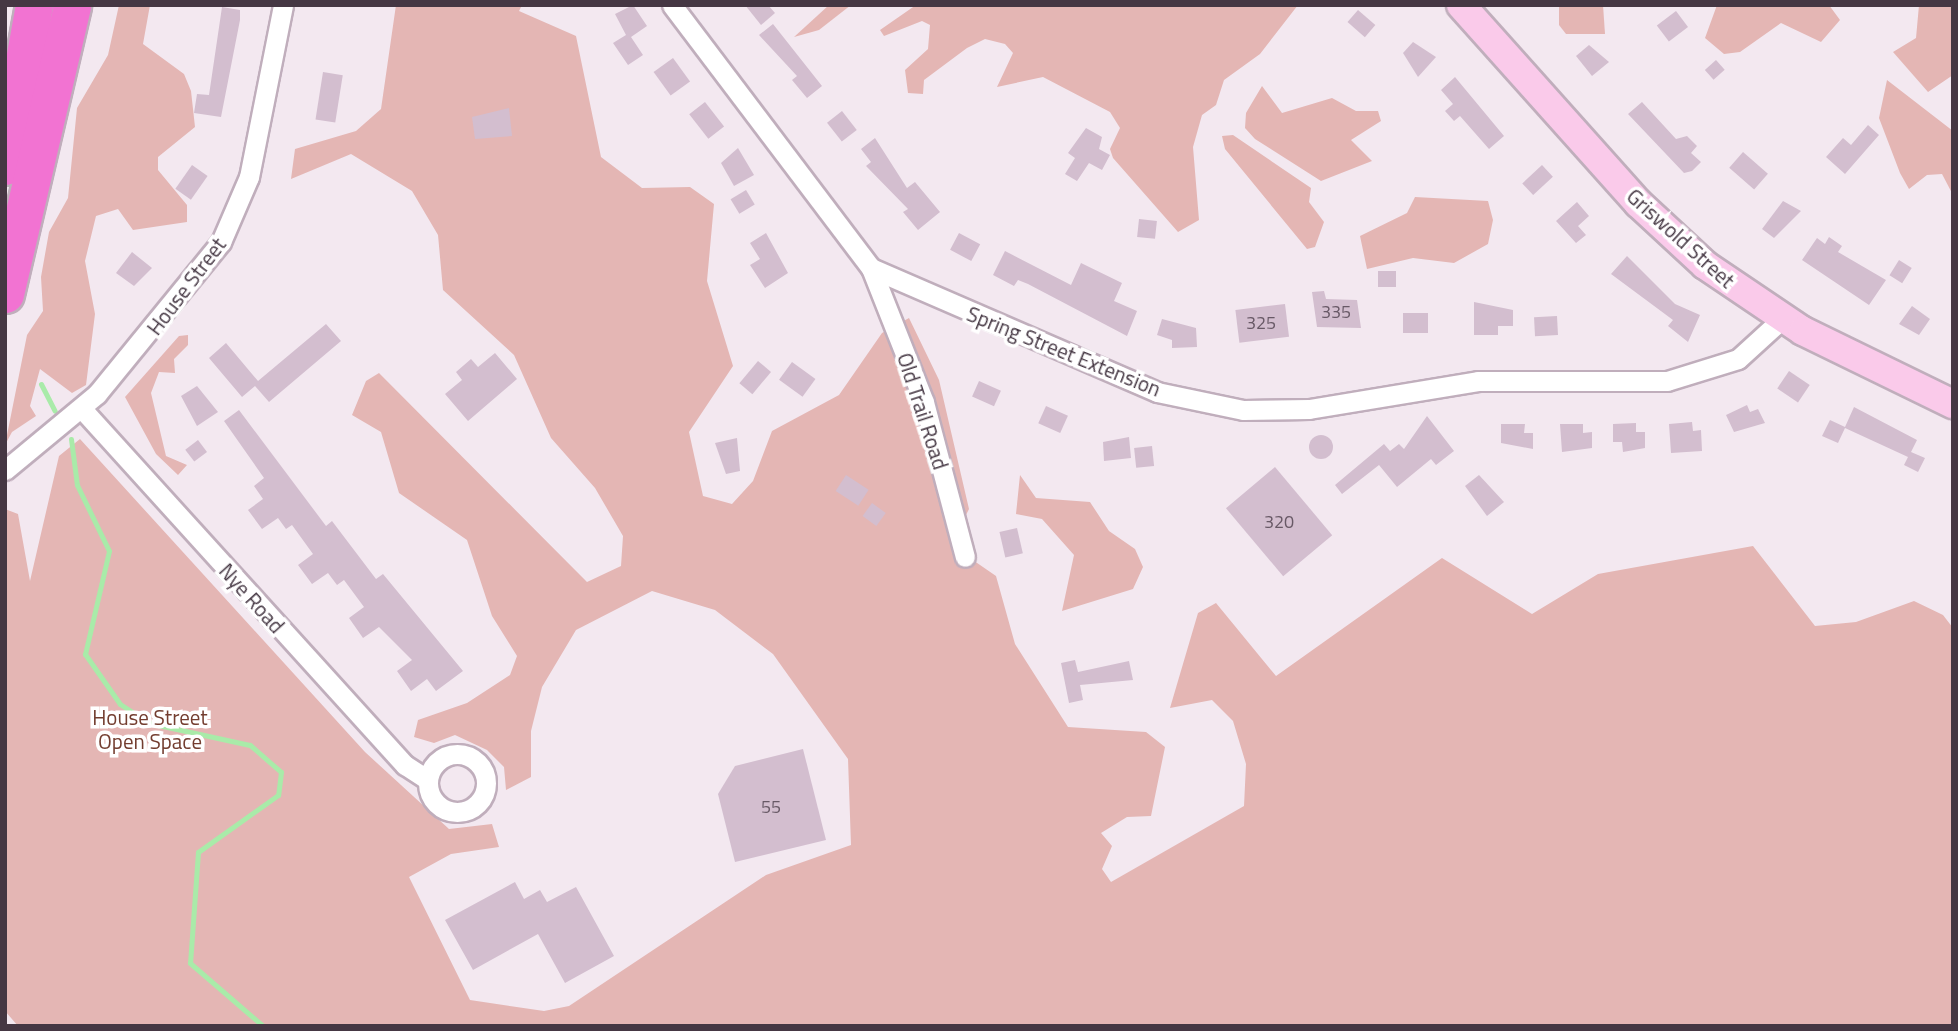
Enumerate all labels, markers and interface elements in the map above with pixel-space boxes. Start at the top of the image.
street label: Griswold Street [1622,183,1740,293]
street label: House Street [141,232,231,340]
street label: Spring Street Extension [963,301,1165,401]
house number: 335 [1321,301,1351,323]
house number: 325 [1246,312,1276,334]
street label: Old Trail Road [892,350,954,472]
house number: 320 [1264,511,1294,533]
street label: Nye Road [214,558,290,638]
park label: House Street Open Space [92,704,208,754]
house number: 55 [761,796,781,818]

